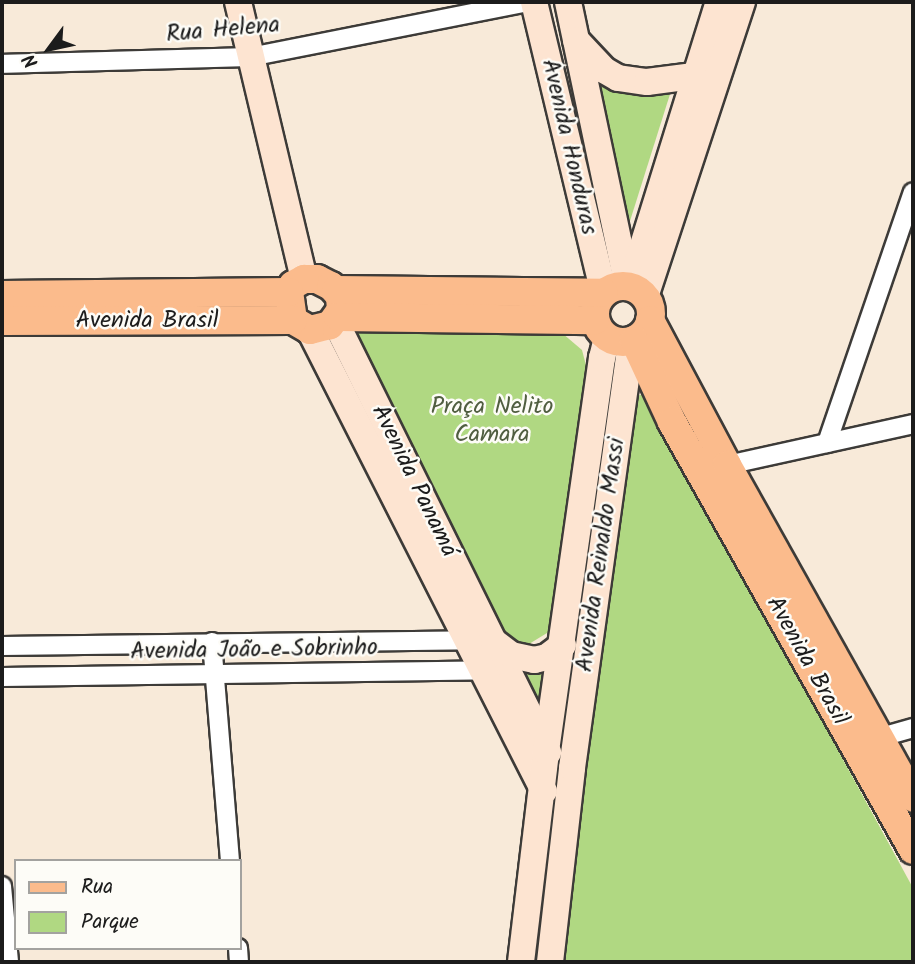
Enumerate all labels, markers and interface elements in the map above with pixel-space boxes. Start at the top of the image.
street label: Rua Helena [165,11,281,49]
north arrow [14,14,84,84]
text: N [16,47,47,74]
street label: Avenida Honduras [535,56,603,238]
street label: Avenida Brasil [75,307,219,335]
park label: Praça Nelito Camara [431,393,553,449]
street label: Avenida Panamá [365,400,463,562]
street label: Avenida Reinaldo Massi [570,436,632,674]
street label: Avenida Brasil [760,591,854,731]
street label: Avenida João e Sobrinho [130,633,378,667]
legend [14,859,242,950]
text: Rua [81,871,113,904]
text: Parque [81,906,139,939]

